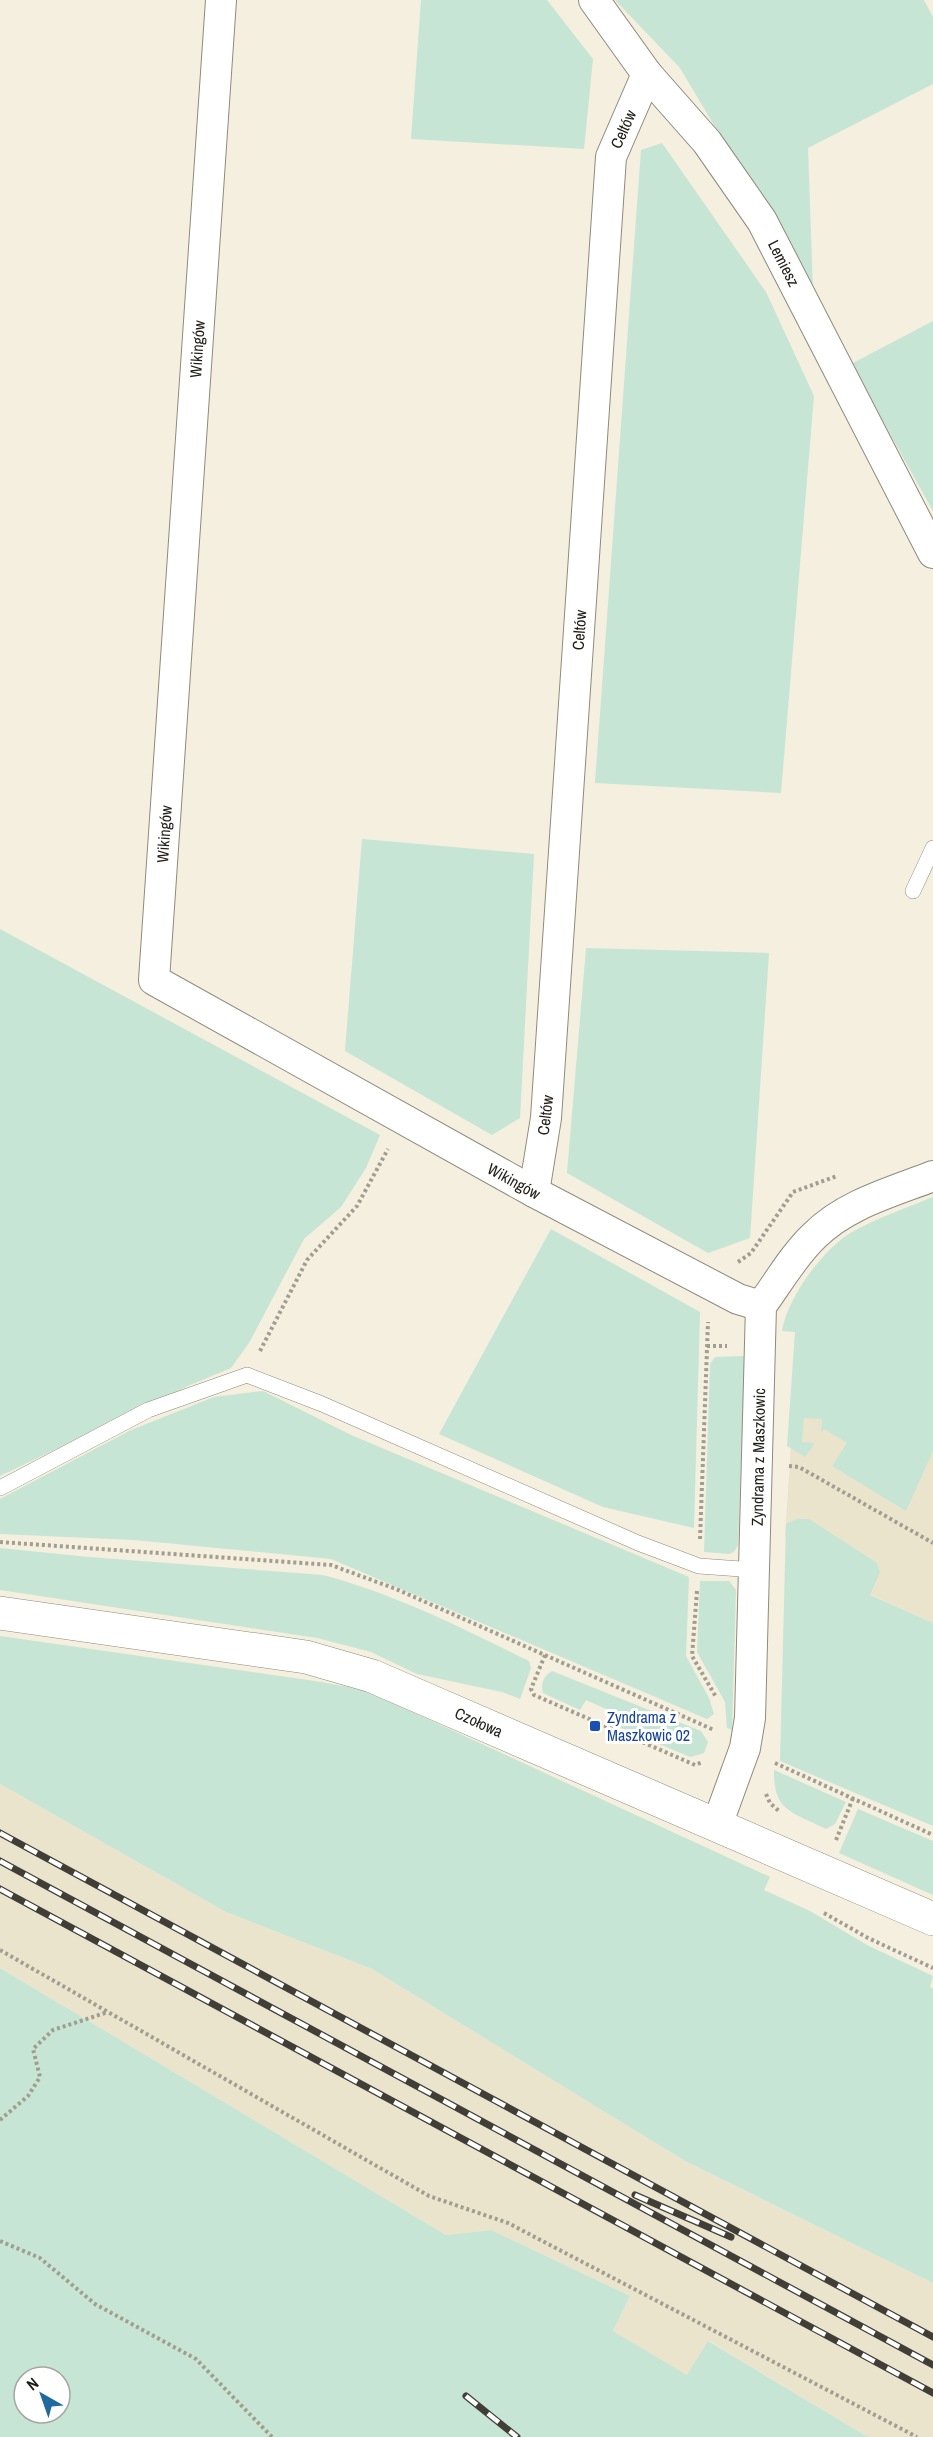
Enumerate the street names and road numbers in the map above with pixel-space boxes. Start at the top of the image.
street label: Celtów [605,106,641,152]
street label: Lemiesz [763,236,805,290]
street label: Wikingów [184,319,210,379]
street label: Celtów [567,609,591,651]
street label: Wikingów [151,804,177,864]
street label: Celtów [532,1093,558,1136]
street label: Wikingów [483,1157,545,1205]
street label: Zyndrama z Maszkowic [746,1387,770,1526]
street label: Czołowa [452,1702,507,1743]

